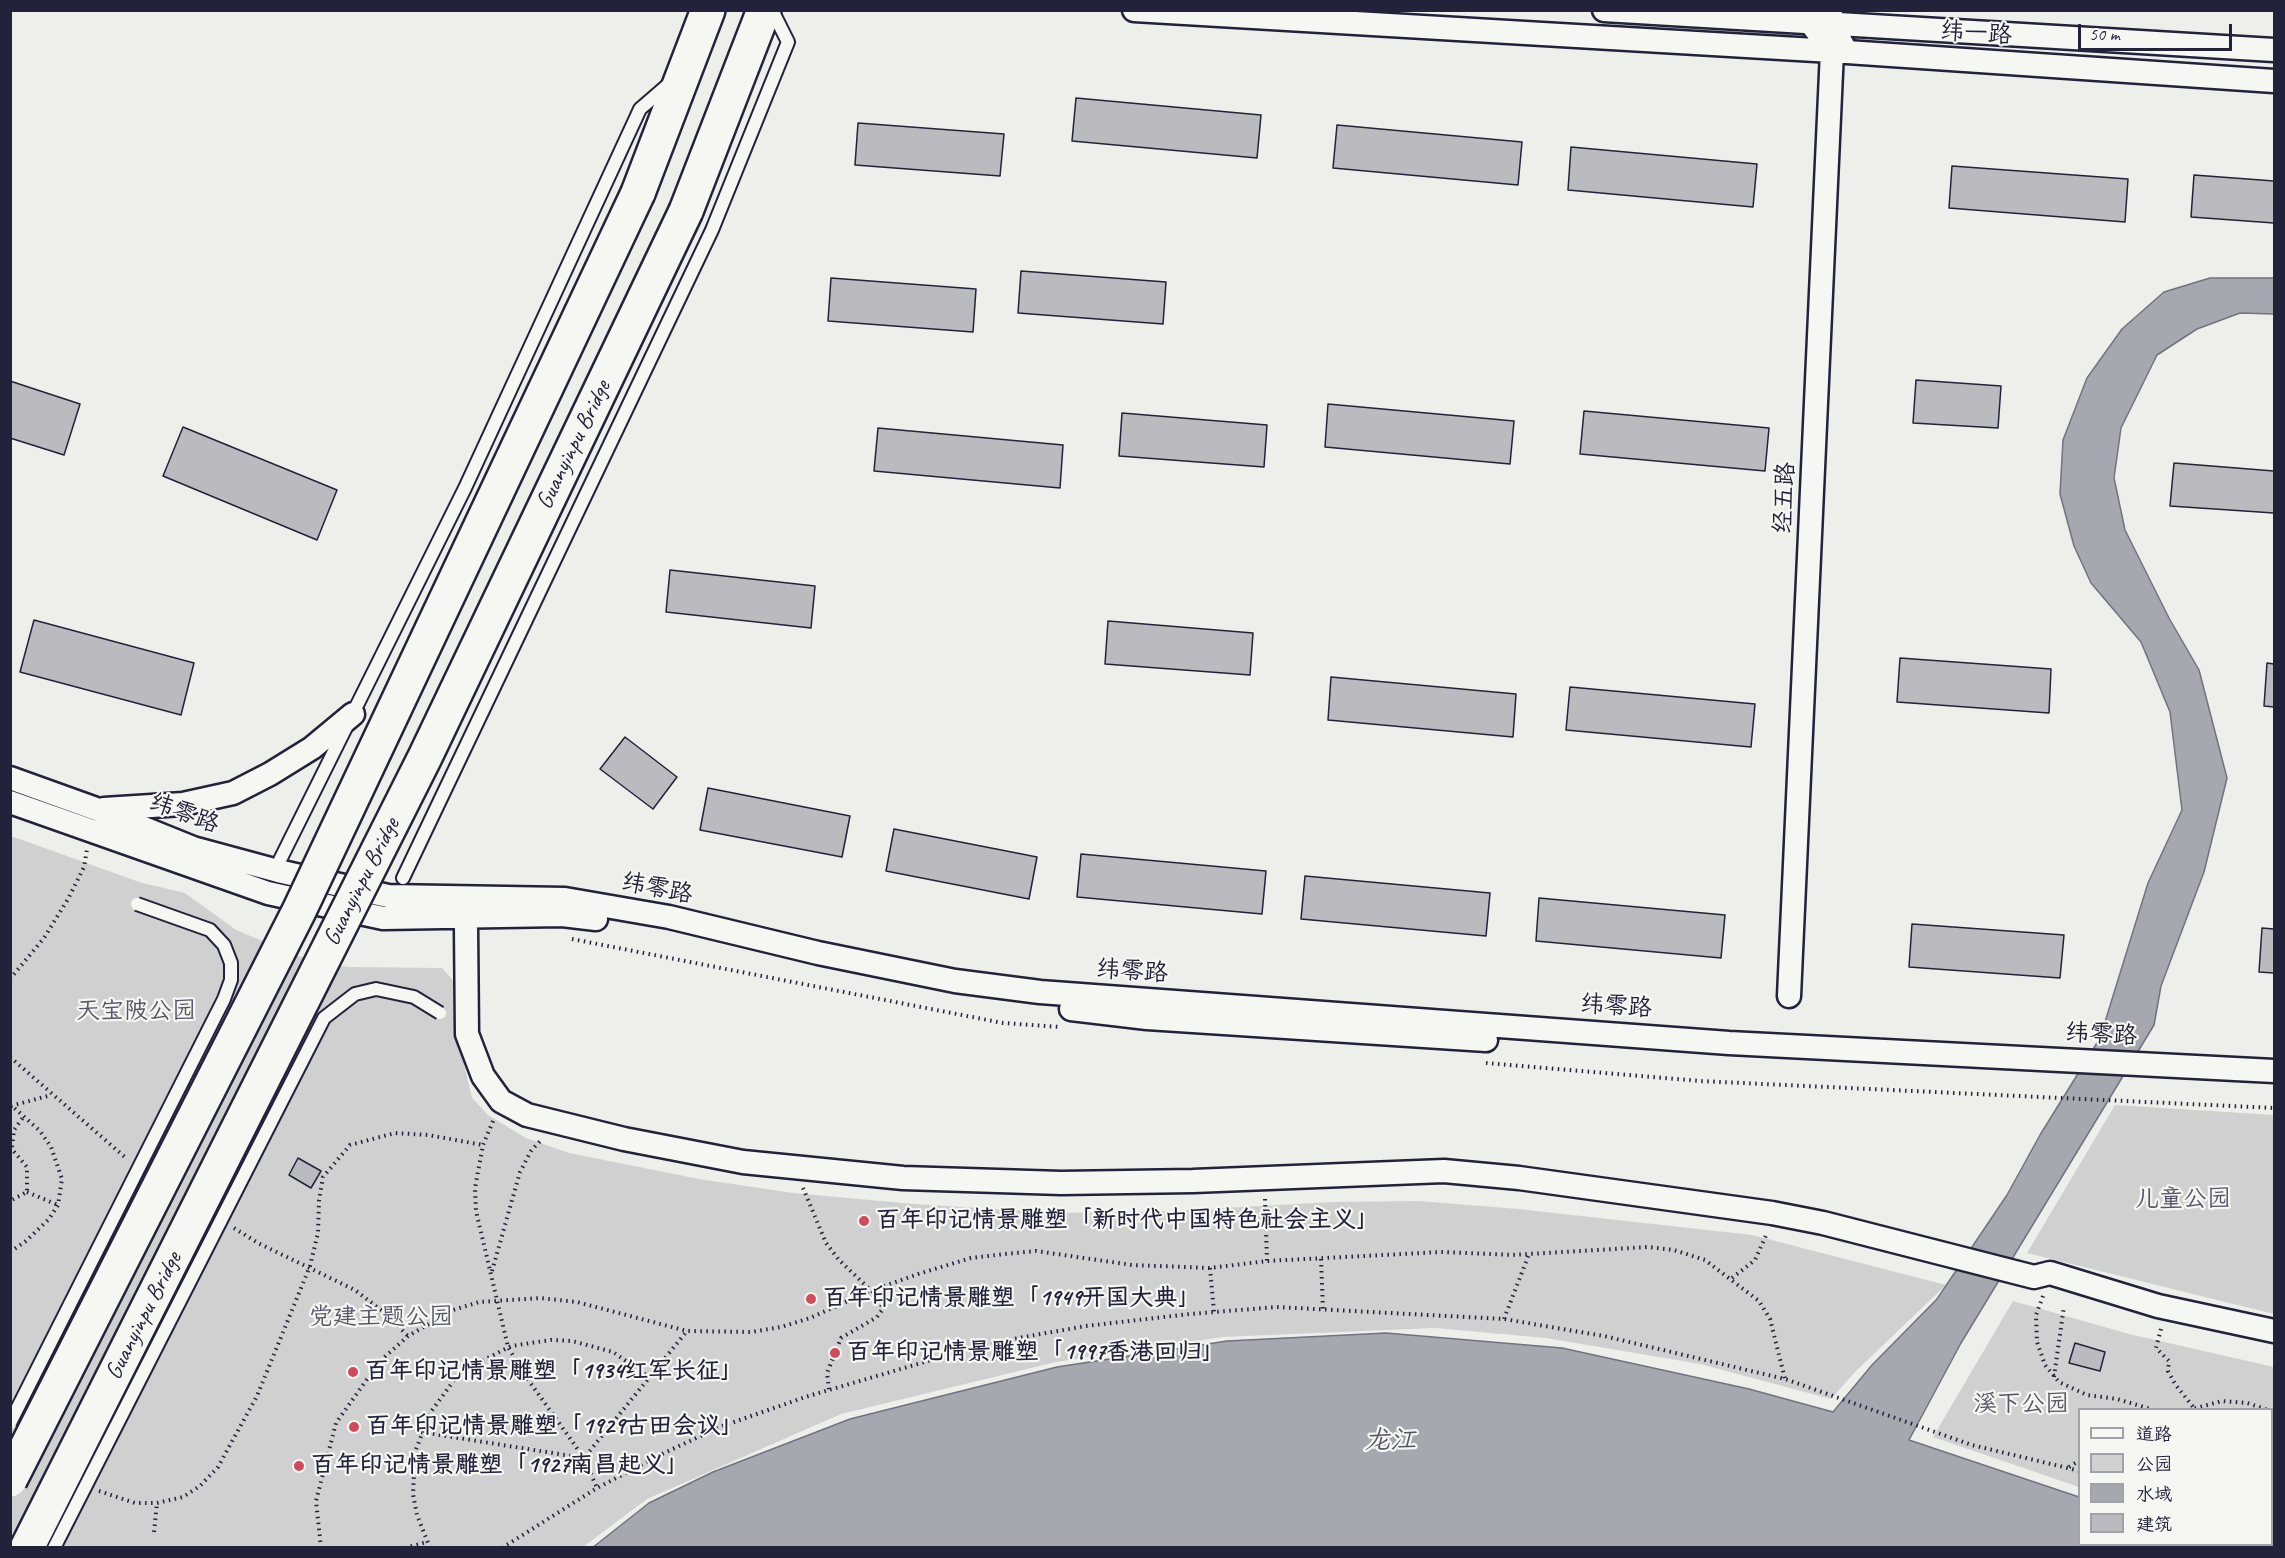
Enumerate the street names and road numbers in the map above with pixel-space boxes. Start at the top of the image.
street label: 纬一路 [1939,17,2013,51]
street label: Guanyinpu Bridge [530,376,618,514]
street label: 经五路 [1769,461,1801,535]
street label: 纬零路 [145,788,223,840]
street label: Guanyinpu Bridge [318,813,406,951]
street label: 纬零路 [619,868,695,910]
street label: 纬零路 [1095,955,1169,989]
street label: 纬零路 [1579,990,1653,1024]
street label: 纬零路 [2064,1019,2138,1051]
street label: Guanyinpu Bridge [100,1247,188,1385]

